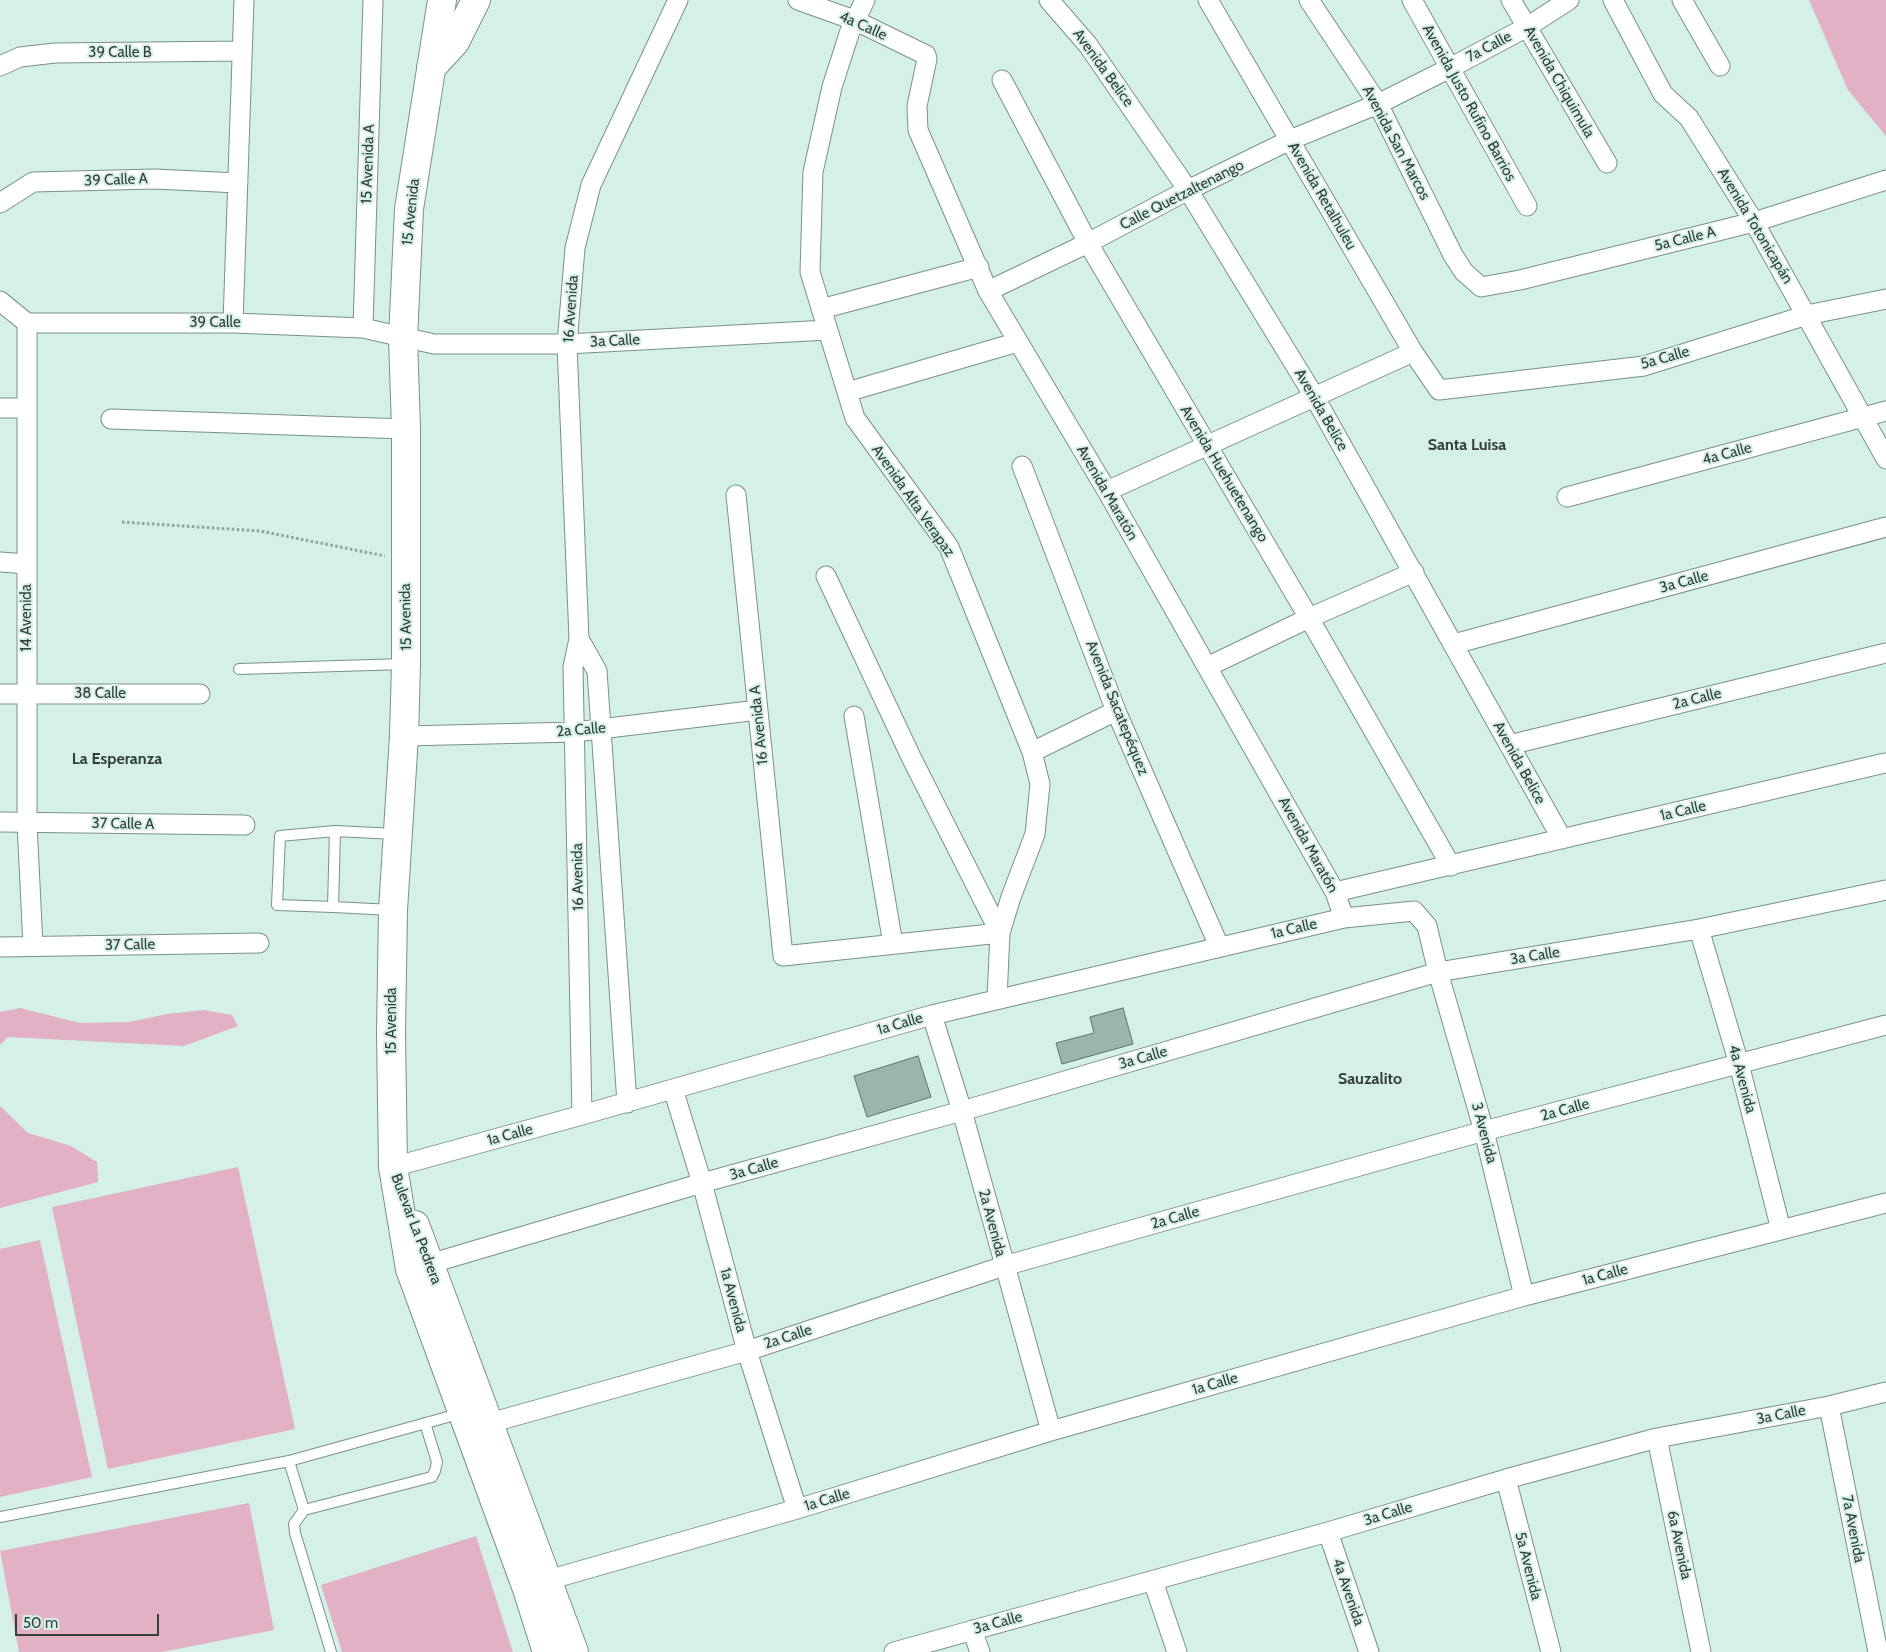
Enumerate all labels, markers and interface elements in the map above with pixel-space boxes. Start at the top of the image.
street label: 4a Calle [836,8,890,44]
street label: Avenida Justo Rufino Barrios [1418,21,1520,185]
street label: Avenida Chiquimula [1520,23,1598,141]
street label: Avenida Belice [1069,26,1137,110]
street label: 7a Calle [1463,28,1515,66]
street label: 39 Calle B [88,44,152,62]
street label: Avenida San Marcos [1358,83,1434,203]
street label: 15 Avenida A [358,124,378,204]
street label: Avenida Retalhuleu [1284,139,1360,253]
street label: Calle Quetzaltenango [1117,156,1247,234]
street label: Avenida Totonicapán [1713,165,1797,287]
street label: 39 Calle A [84,170,148,190]
street label: 15 Avenida [399,178,423,246]
street label: 5a Calle A [1653,223,1717,255]
street label: 16 Avenida [560,275,582,343]
street label: 39 Calle [189,314,241,332]
street label: 3a Calle [590,331,640,351]
street label: 5a Calle [1639,342,1691,374]
street label: Avenida Belice [1290,366,1352,454]
street label: Avenida Huehuetenango [1176,402,1272,546]
district label: Santa Luisa [1428,435,1506,455]
street label: 4a Calle [1700,439,1754,469]
street label: Avenida Alta Verapaz [868,441,958,561]
street label: Avenida Maratón [1073,442,1141,544]
street label: 3a Calle [1658,567,1710,597]
street label: 15 Avenida [396,583,416,651]
street label: 14 Avenida [18,584,36,652]
street label: Avenida Sacatepéquez [1082,638,1152,778]
street label: 16 Avenida A [746,684,772,766]
street label: 2a Calle [1671,684,1723,714]
street label: 38 Calle [74,685,126,703]
street label: Avenida Belice [1489,718,1549,808]
street label: 2a Calle [556,719,606,741]
district label: La Esperanza [72,749,162,769]
street label: Avenida Maratón [1274,794,1342,896]
street label: 1a Calle [1658,797,1708,825]
street label: 37 Calle A [91,814,155,834]
street label: 16 Avenida [568,843,588,911]
street label: 1a Calle [1269,915,1319,943]
street label: 37 Calle [105,936,155,954]
street label: 3a Calle [1509,943,1561,969]
street label: 15 Avenida [383,987,401,1055]
street label: 1a Calle [875,1009,925,1039]
street label: 3a Calle [1117,1042,1169,1074]
street label: 4a Avenida [1724,1043,1760,1115]
district label: Sauzalito [1338,1069,1402,1089]
street label: 2a Calle [1539,1095,1591,1125]
street label: 3 Avenida [1467,1101,1501,1165]
street label: 1a Calle [485,1120,535,1150]
street label: 3a Calle [728,1153,780,1185]
street label: Bulevar La Pedrera [387,1171,445,1287]
street label: 2a Avenida [974,1187,1010,1259]
street label: 2a Calle [1149,1203,1201,1233]
street label: 1a Calle [1580,1260,1630,1290]
street label: 1a Avenida [716,1266,750,1334]
street label: 2a Calle [762,1321,814,1353]
street label: 1a Calle [1190,1369,1240,1399]
street label: 3a Calle [1755,1401,1807,1429]
street label: 1a Calle [802,1485,852,1515]
street label: 7a Avenida [1838,1494,1868,1564]
street label: 3a Calle [1362,1498,1414,1530]
street label: 6a Avenida [1663,1509,1695,1581]
street label: 5a Avenida [1511,1530,1545,1602]
street label: 4a Avenida [1328,1556,1368,1628]
scale bar [18,1604,161,1636]
street label: 3a Calle [972,1608,1024,1638]
text: 50 m [23,1614,58,1632]

